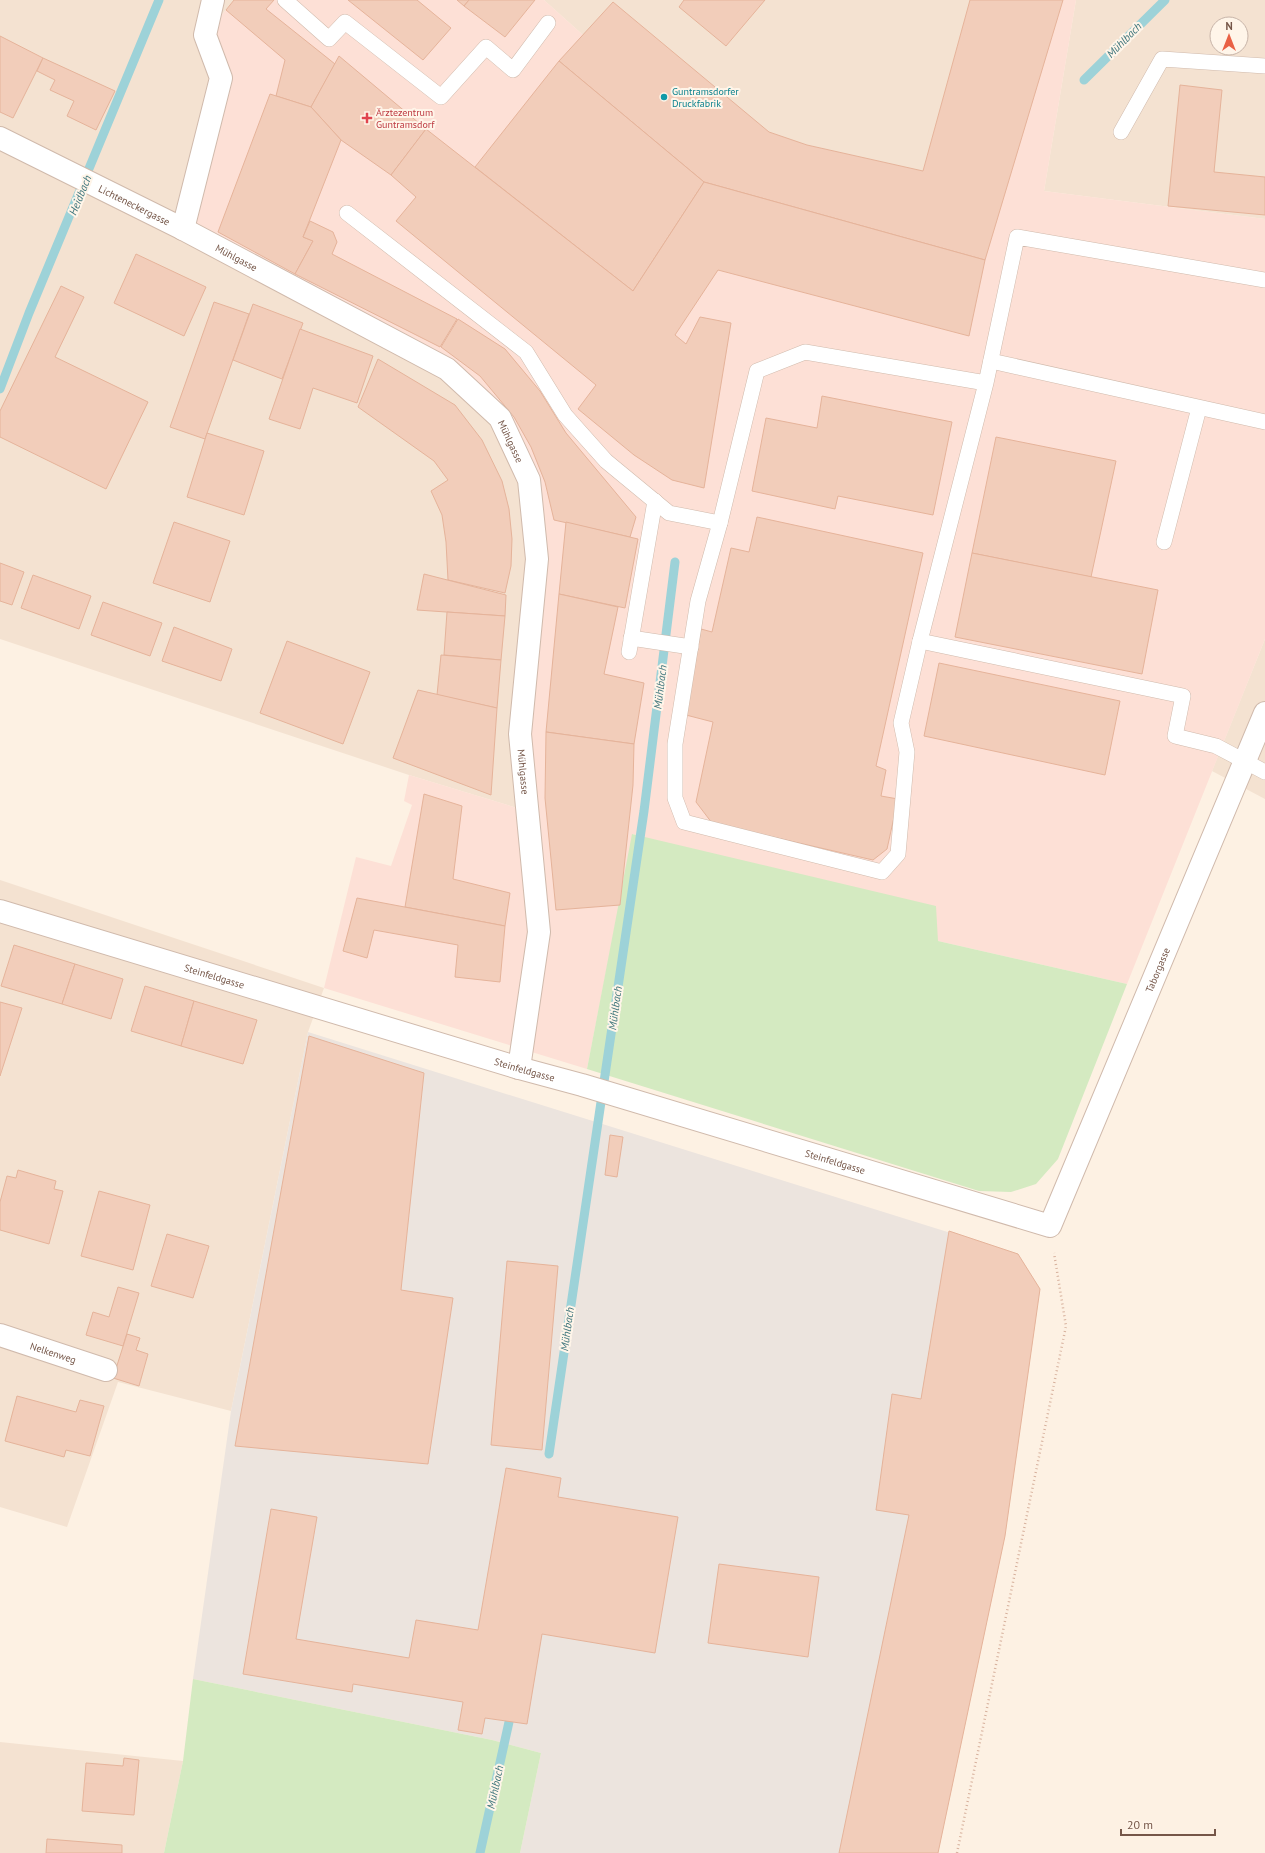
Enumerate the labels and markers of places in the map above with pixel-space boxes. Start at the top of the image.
place label: Guntramsdorfer Druckfabrik [672,85,739,110]
marker: Guntramsdorfer Druckfabrik [659,92,669,102]
place label: Ärztezentrum Guntramsdorf [376,106,435,131]
marker: Ärztezentrum Guntramsdorf [361,112,373,124]

